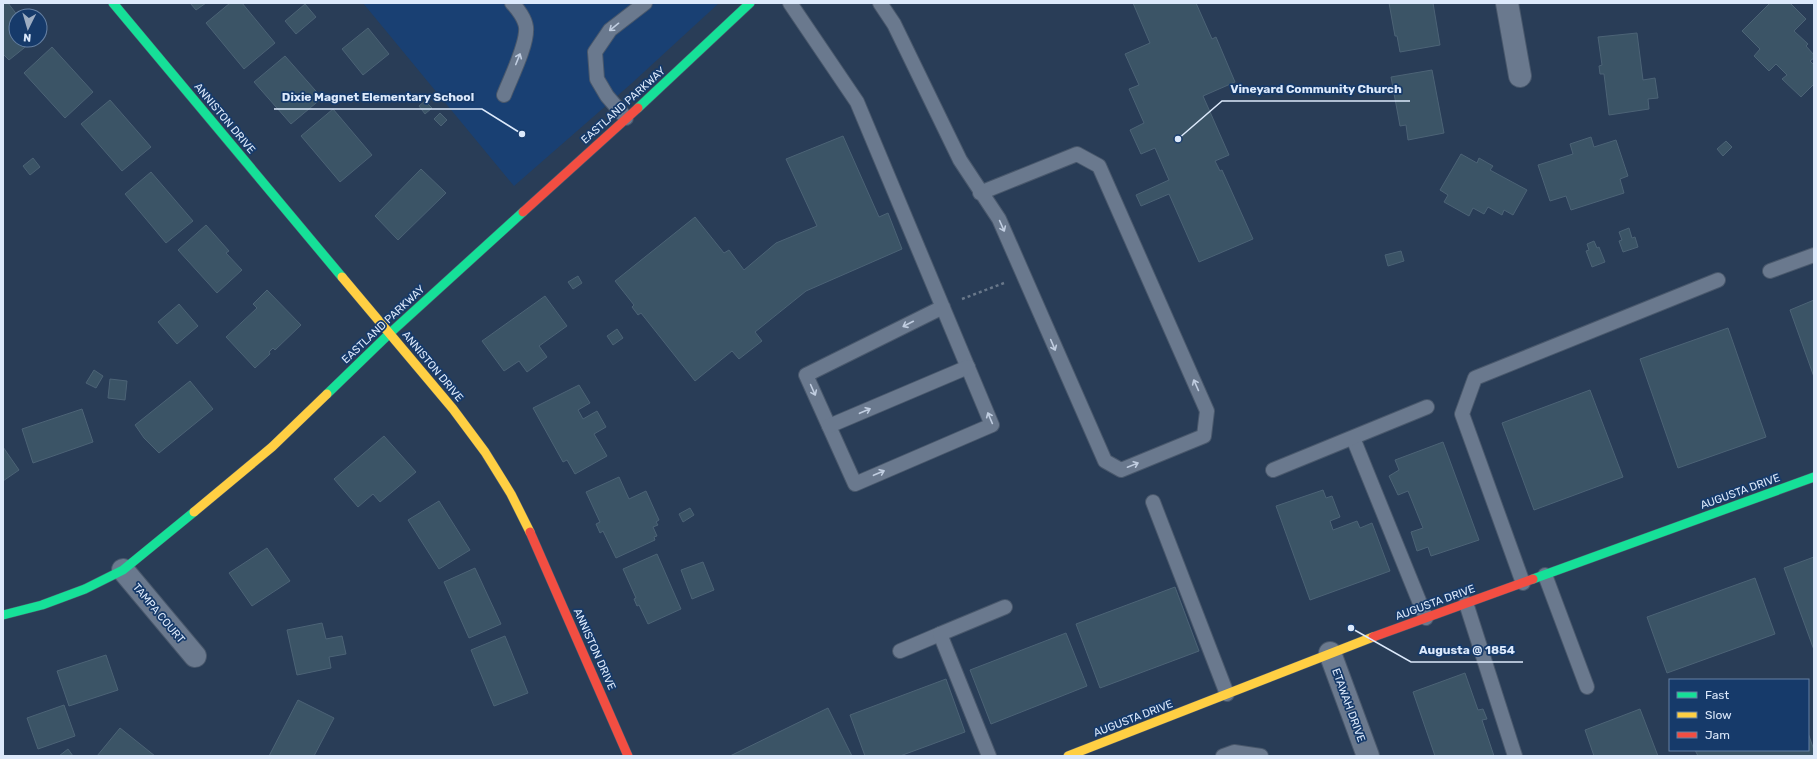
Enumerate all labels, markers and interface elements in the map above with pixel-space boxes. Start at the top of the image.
north arrow [8,8,48,48]
one-way arrow [609,22,620,31]
text: N [23,31,32,44]
one-way arrow [515,53,523,65]
street label: EASTLAND PARKWAY [579,64,668,147]
callout: Vineyard Community Church [1222,77,1410,101]
street label: ANNISTON DRIVE [191,80,258,156]
text: Vineyard Community Church [1230,82,1402,96]
callout: Dixie Magnet Elementary School [274,85,482,109]
text: Dixie Magnet Elementary School [282,90,474,104]
one-way arrow [999,219,1006,231]
street label: EASTLAND PARKWAY [339,283,427,366]
one-way arrow [902,321,914,328]
street label: ANNISTON DRIVE [399,328,466,404]
one-way arrow [1050,338,1058,350]
one-way arrow [1191,380,1199,392]
one-way arrow [810,383,817,395]
one-way arrow [858,407,870,414]
one-way arrow [985,413,993,425]
one-way arrow [1126,461,1138,468]
one-way arrow [873,469,885,477]
street label: AUGUSTA DRIVE [1699,471,1782,512]
street label: TAMPA COURT [130,581,188,646]
street label: AUGUSTA DRIVE [1394,582,1477,623]
street label: ANNISTON DRIVE [571,606,619,692]
callout: Augusta @ 1854 [1411,638,1523,662]
text: Augusta @ 1854 [1419,643,1515,657]
street label: ETAWAH DRIVE [1329,667,1368,744]
legend [1669,679,1809,751]
text: Fast [1705,688,1729,702]
street label: AUGUSTA DRIVE [1092,697,1175,740]
text: Slow [1705,708,1732,722]
text: Jam [1705,728,1730,742]

